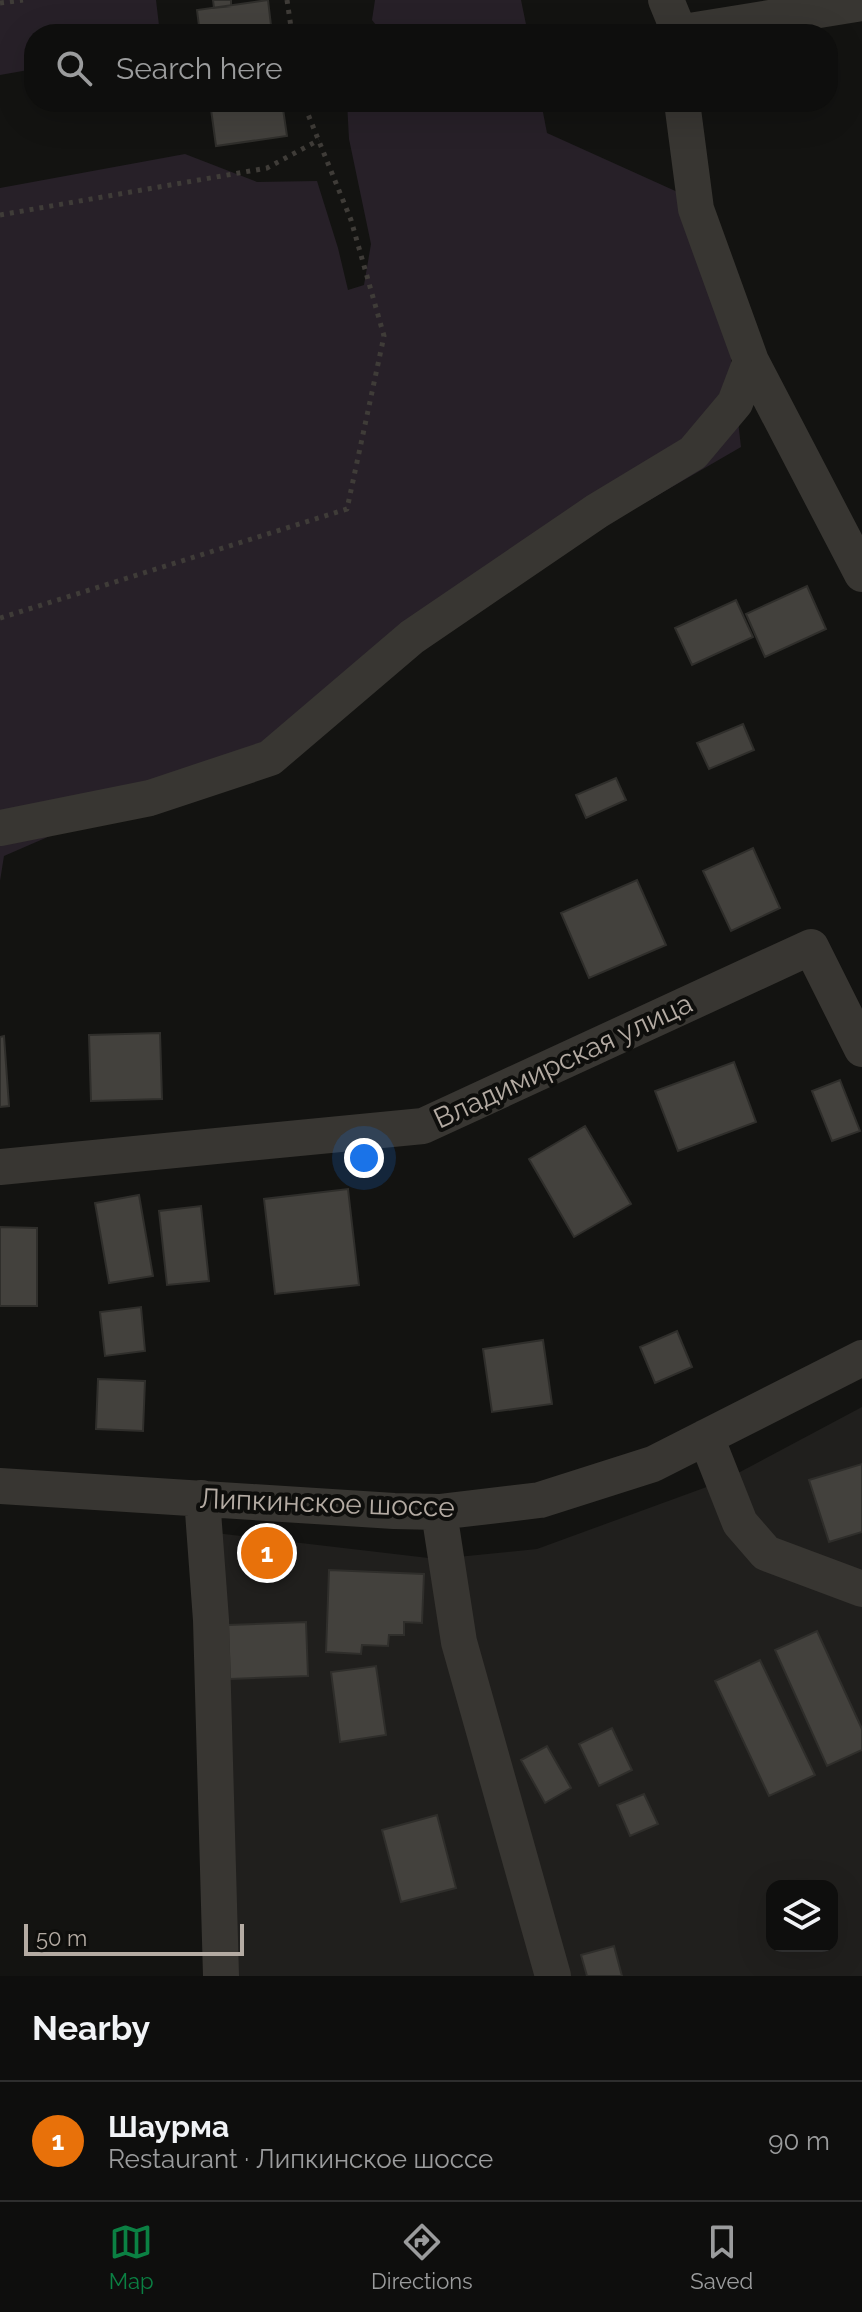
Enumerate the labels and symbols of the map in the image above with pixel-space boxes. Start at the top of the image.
street label: Владимирская улица [428,987,698,1135]
your location [344,1138,384,1178]
street label: Липкинское шоссе [199,1482,455,1524]
pin: 1 [241,1523,293,1583]
scale bar [24,1920,244,1956]

